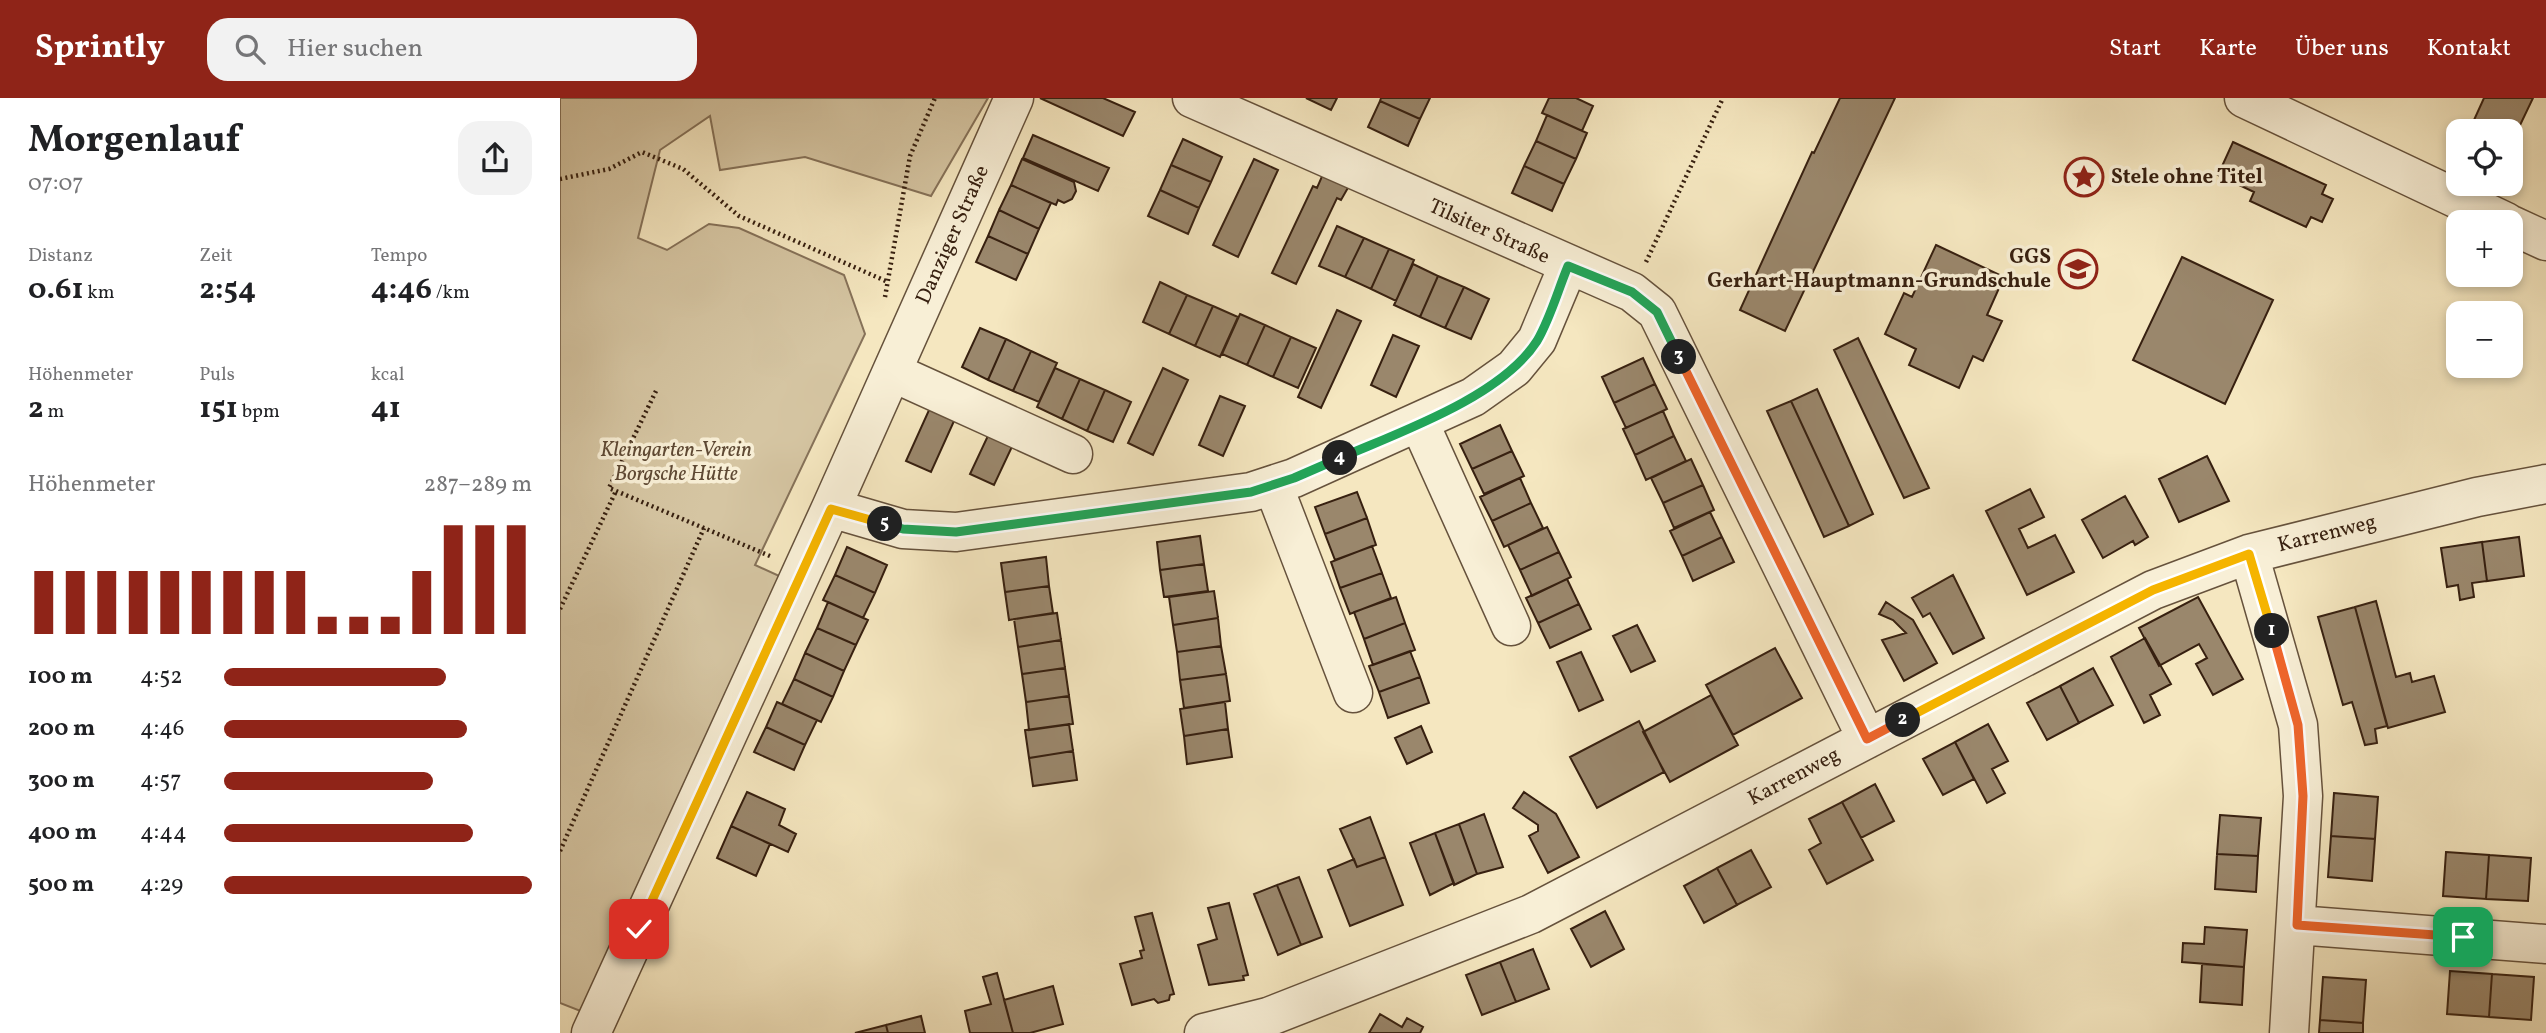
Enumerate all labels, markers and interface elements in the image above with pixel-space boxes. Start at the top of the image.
search box [207,18,697,81]
text: Sprintly [35,26,165,72]
icon: search [231,30,269,68]
text: Hier suchen [287,31,423,67]
text: Start [2109,32,2161,66]
text: Karte [2199,32,2257,66]
text: Über uns [2295,32,2389,66]
text: Kontakt [2427,32,2511,66]
text: Morgenlauf [28,115,241,168]
map controls [2446,119,2523,378]
button: locate [2446,119,2523,196]
button: share [458,121,532,195]
place icon: Stele ohne Titel [2063,156,2105,198]
street label: Danziger Straße [909,161,997,309]
place label: Stele ohne Titel [2111,163,2263,192]
text: 07:07 [28,168,83,200]
street label: Tilsiter Straße [1424,192,1554,272]
button: + [2446,210,2523,287]
text: Distanz [28,243,93,269]
text: Zeit [199,243,233,269]
text: Tempo [371,243,427,269]
place label: GGS Gerhart-Hauptmann-Grundschule [1707,243,2051,296]
school or university icon: GGS Gerhart-Hauptmann-Grundschule [2057,248,2099,290]
text: 0.61 [28,269,84,311]
text: 2:54 [199,269,256,311]
text: 4:46 [371,269,432,311]
text: km [84,280,115,306]
text: /km [432,280,470,306]
button: − [2446,301,2523,378]
pin: 3 [1662,340,1696,374]
text: 3 [1674,343,1683,369]
text: Höhenmeter [28,362,133,388]
text: Puls [199,362,235,388]
text: kcal [371,362,404,388]
text: 2 [28,388,44,430]
text: 151 [199,388,238,430]
text: 41 [371,388,401,430]
text: m [44,399,64,425]
text: bpm [238,399,280,425]
park label: Kleingarten-Verein Borgsche Hütte [600,436,752,489]
pin: 4 [1322,440,1358,476]
text: 4 [1334,444,1345,470]
text: Höhenmeter [28,469,155,501]
text: 287–289 m [424,469,532,501]
pin: 5 [868,506,902,542]
street label: Karrenweg [2275,508,2379,560]
text: 5 [880,510,889,536]
pin: 1 [2254,614,2290,648]
text: 1 [2268,617,2275,643]
text: 100 m [28,661,93,693]
text: 4:52 [140,661,183,693]
pin: 2 [1886,702,1920,738]
text: 2 [1898,706,1907,732]
text: 200 m [28,713,95,745]
text: 4:46 [140,713,184,745]
street label: Karrenweg [1743,741,1845,813]
text: 300 m [28,765,95,797]
text: 4:57 [140,765,181,797]
text: 400 m [28,817,97,849]
text: 4:44 [140,817,187,849]
text: 500 m [28,869,94,901]
text: 4:29 [140,869,183,901]
pin [609,899,669,959]
pin [2433,907,2493,967]
icon: check [620,910,658,948]
icon: arrive [2444,918,2482,956]

